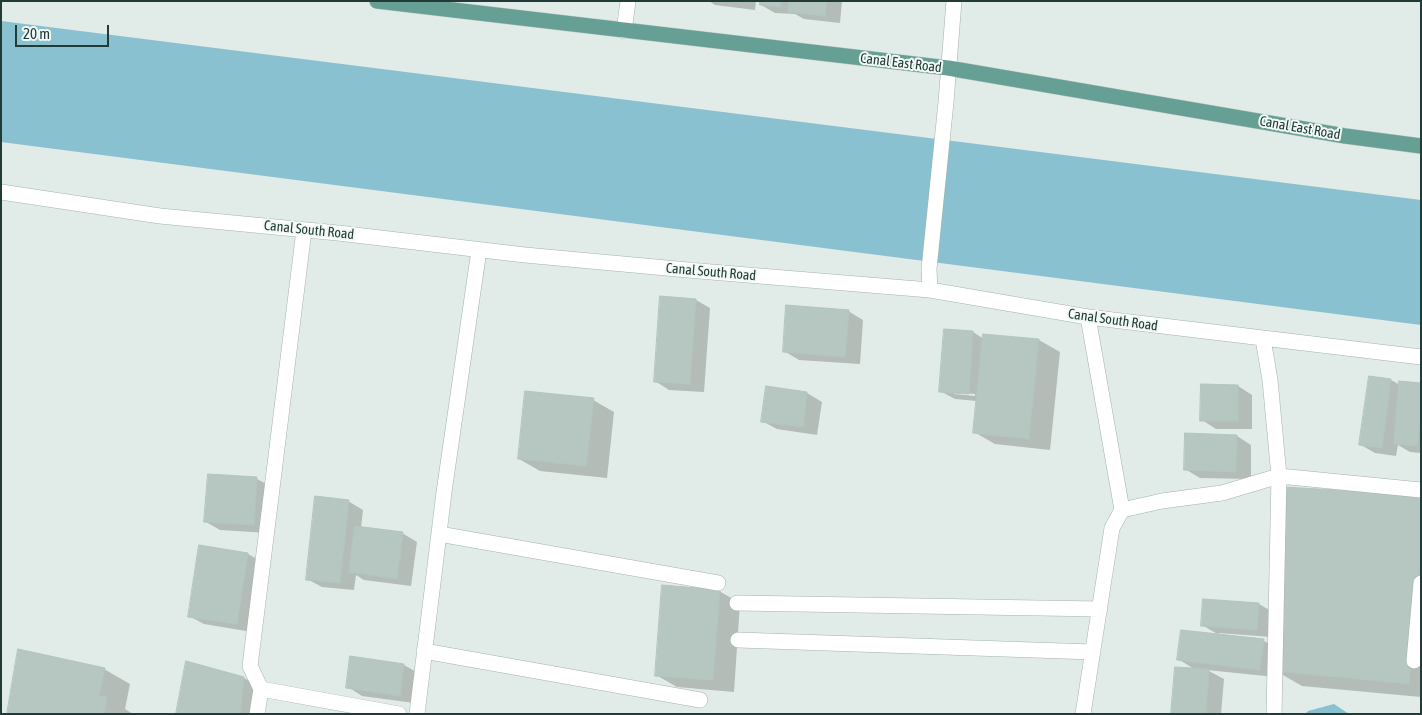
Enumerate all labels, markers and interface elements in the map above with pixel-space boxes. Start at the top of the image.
scale bar [18,15,111,47]
text: 20 m [23,25,50,42]
street label: Canal East Road [859,50,943,76]
street label: Canal East Road [1258,113,1342,143]
street label: Canal South Road [263,217,355,243]
street label: Canal South Road [665,260,757,284]
street label: Canal South Road [1067,305,1159,335]

